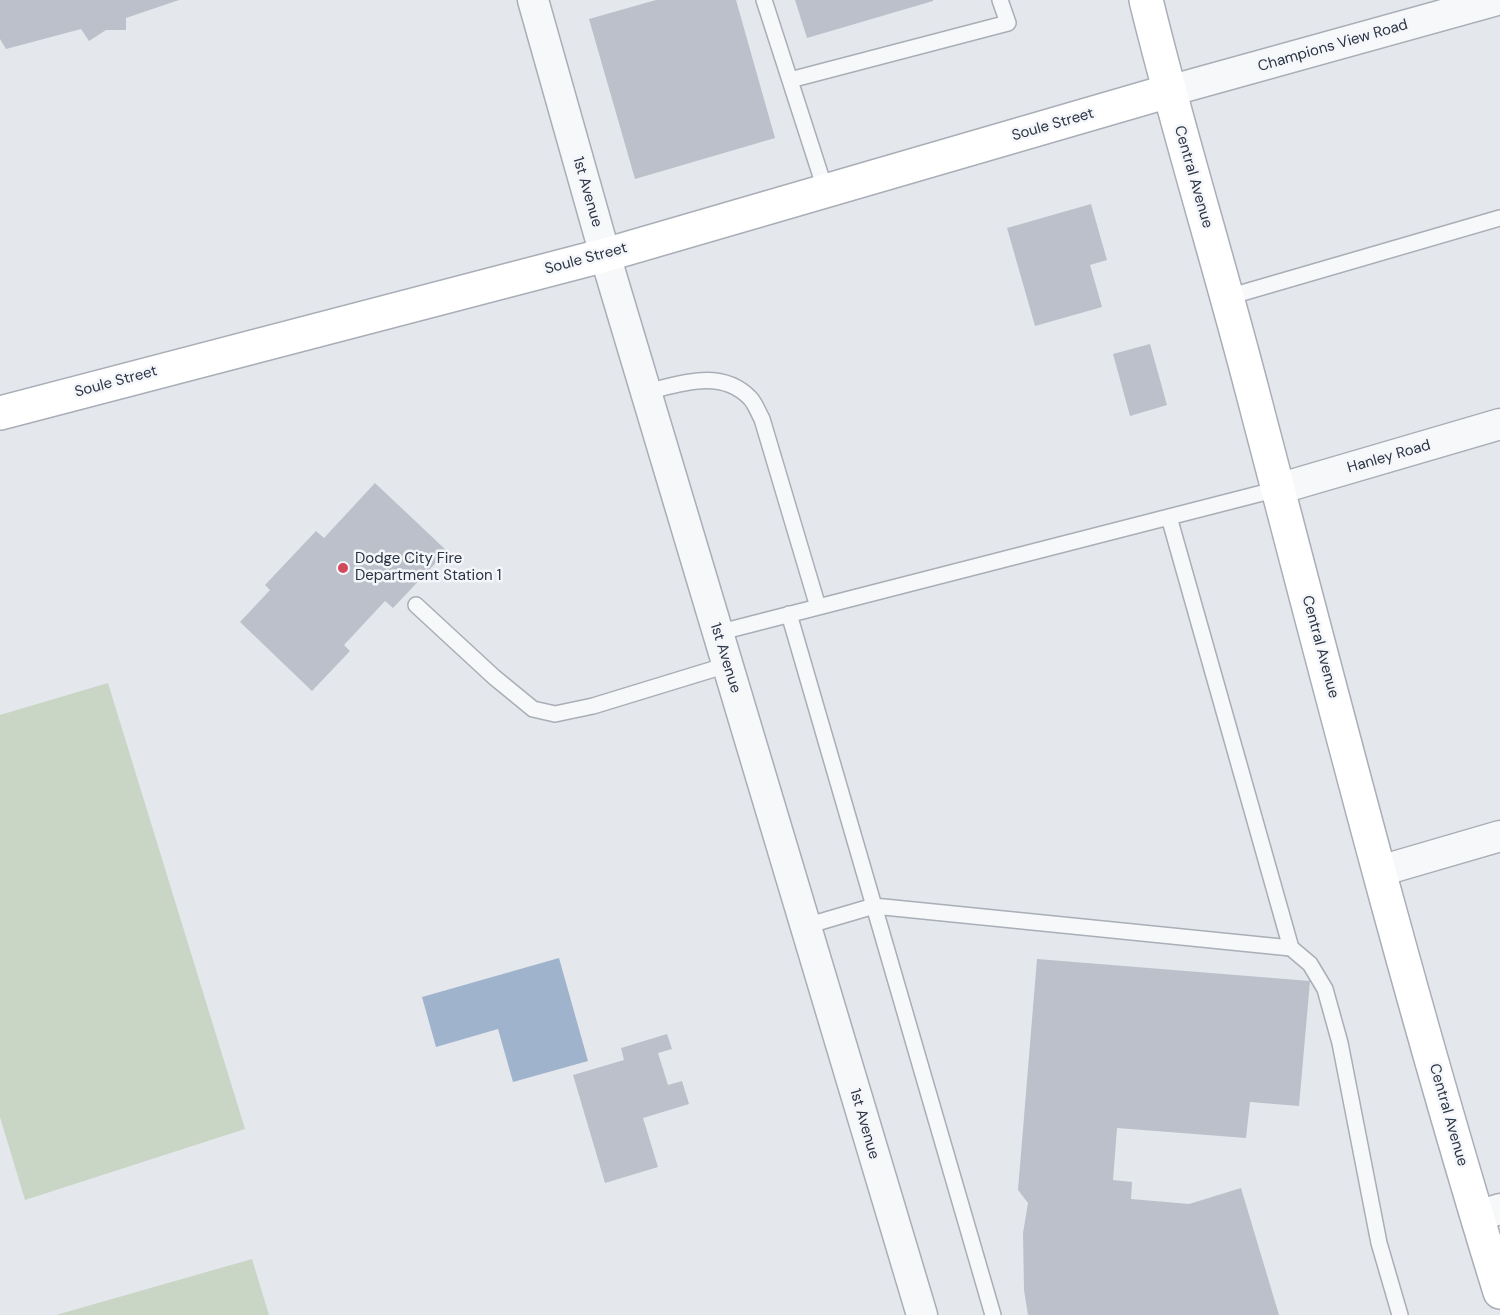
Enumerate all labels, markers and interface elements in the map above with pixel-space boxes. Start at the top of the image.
street label: Champions View Road [1256,16,1410,76]
street label: Soule Street [1010,105,1096,145]
street label: Central Avenue [1170,124,1216,230]
street label: 1st Avenue [568,155,606,229]
street label: Soule Street [543,239,629,279]
street label: Soule Street [73,362,159,402]
street label: Hanley Road [1345,437,1433,477]
place label: Dodge City Fire Department Station 1 [355,550,501,585]
marker: Dodge City Fire Department Station 1 [336,561,350,575]
street label: Central Avenue [1298,594,1342,700]
street label: 1st Avenue [706,621,744,695]
street label: Central Avenue [1425,1062,1471,1168]
street label: 1st Avenue [845,1087,883,1161]

